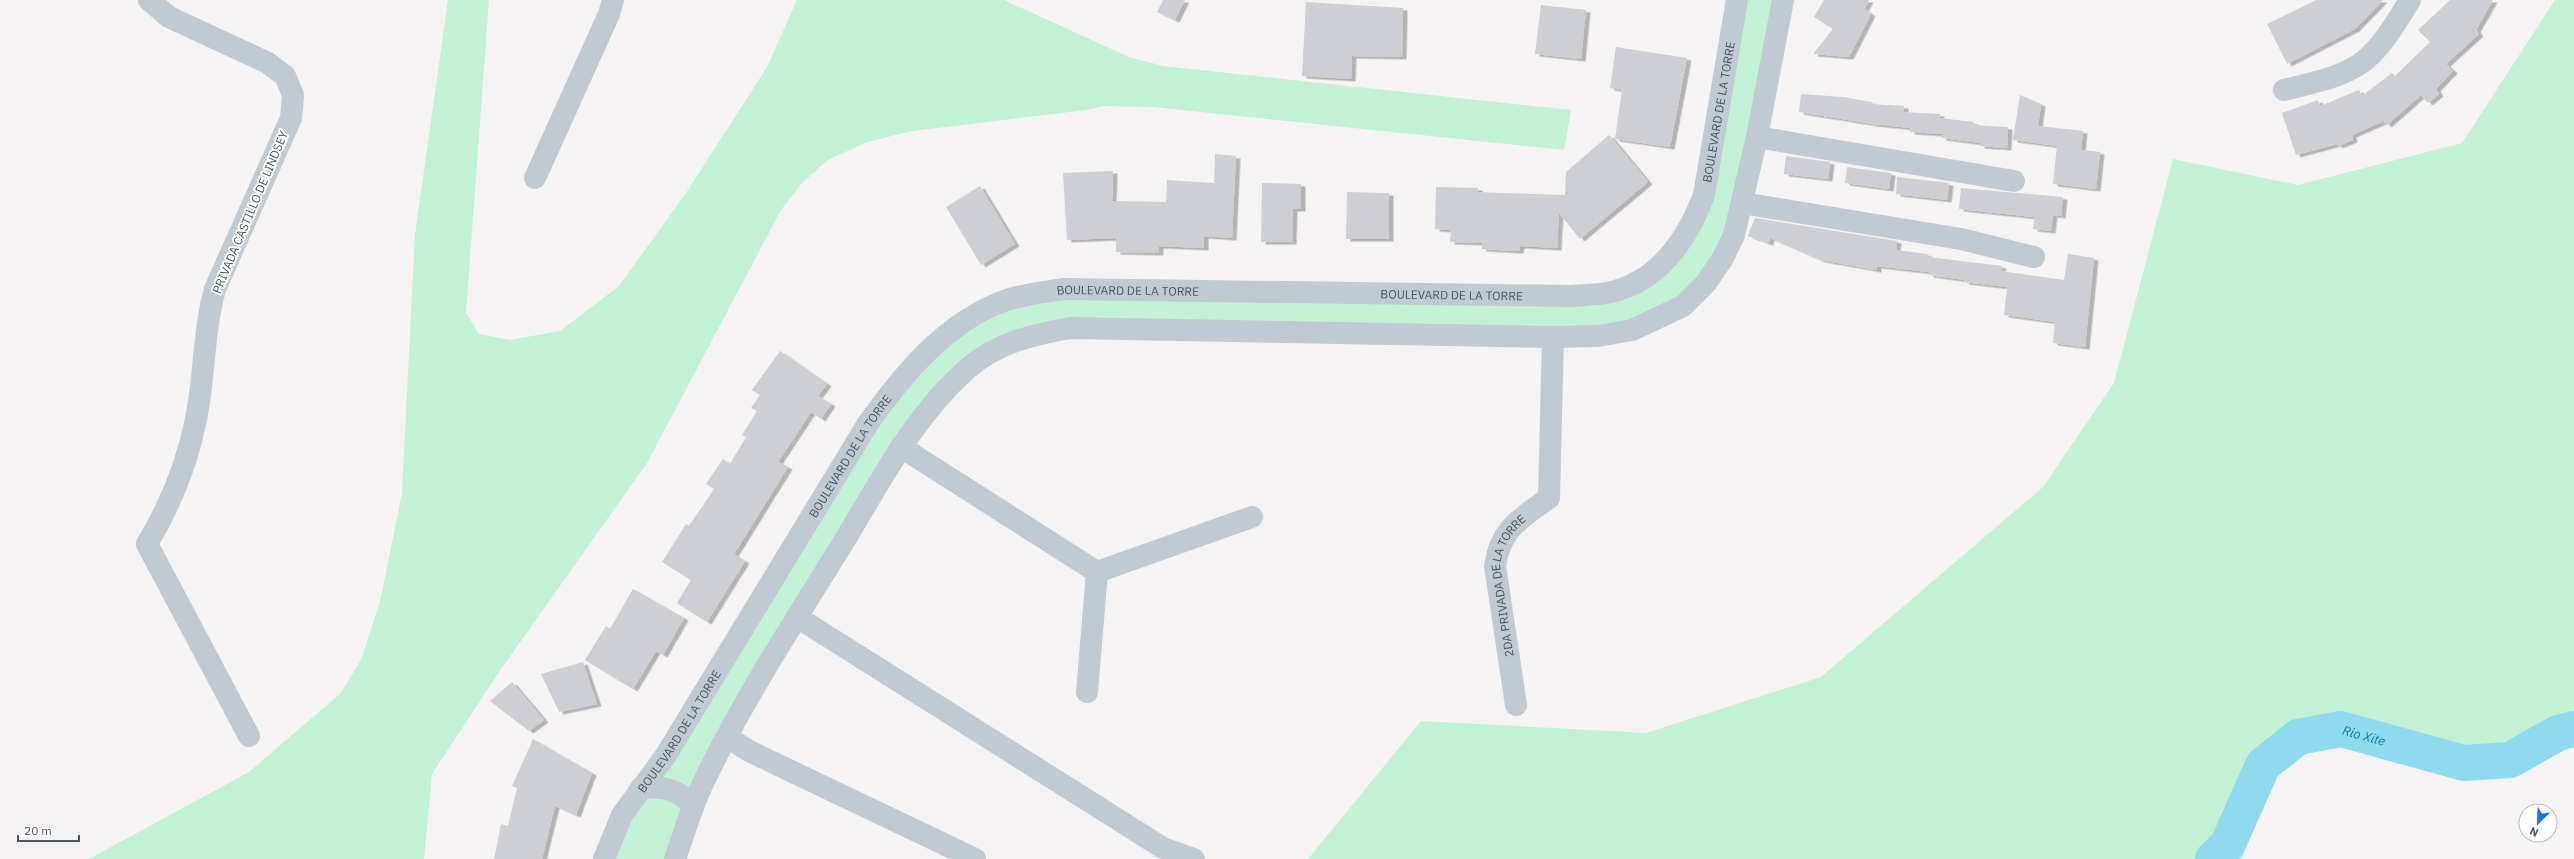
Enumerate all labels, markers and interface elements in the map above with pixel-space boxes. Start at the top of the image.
street label: BOULEVARD DE LA TORRE [1699,40,1737,183]
street label: PRIVADA CASTILLO DE LINDSEY [209,128,291,296]
street label: BOULEVARD DE LA TORRE [1055,282,1199,298]
street label: BOULEVARD DE LA TORRE [1380,286,1523,303]
street label: BOULEVARD DE LA TORRE [805,391,894,520]
street label: 2DA PRIVADA DE LA TORRE [1487,511,1528,658]
street label: BOULEVARD DE LA TORRE [634,667,724,795]
water label: Rio Xite [2340,721,2388,749]
north arrow [2518,803,2558,843]
scale bar [18,817,79,843]
text: 20 m [24,823,52,838]
text: N [2527,824,2540,840]

